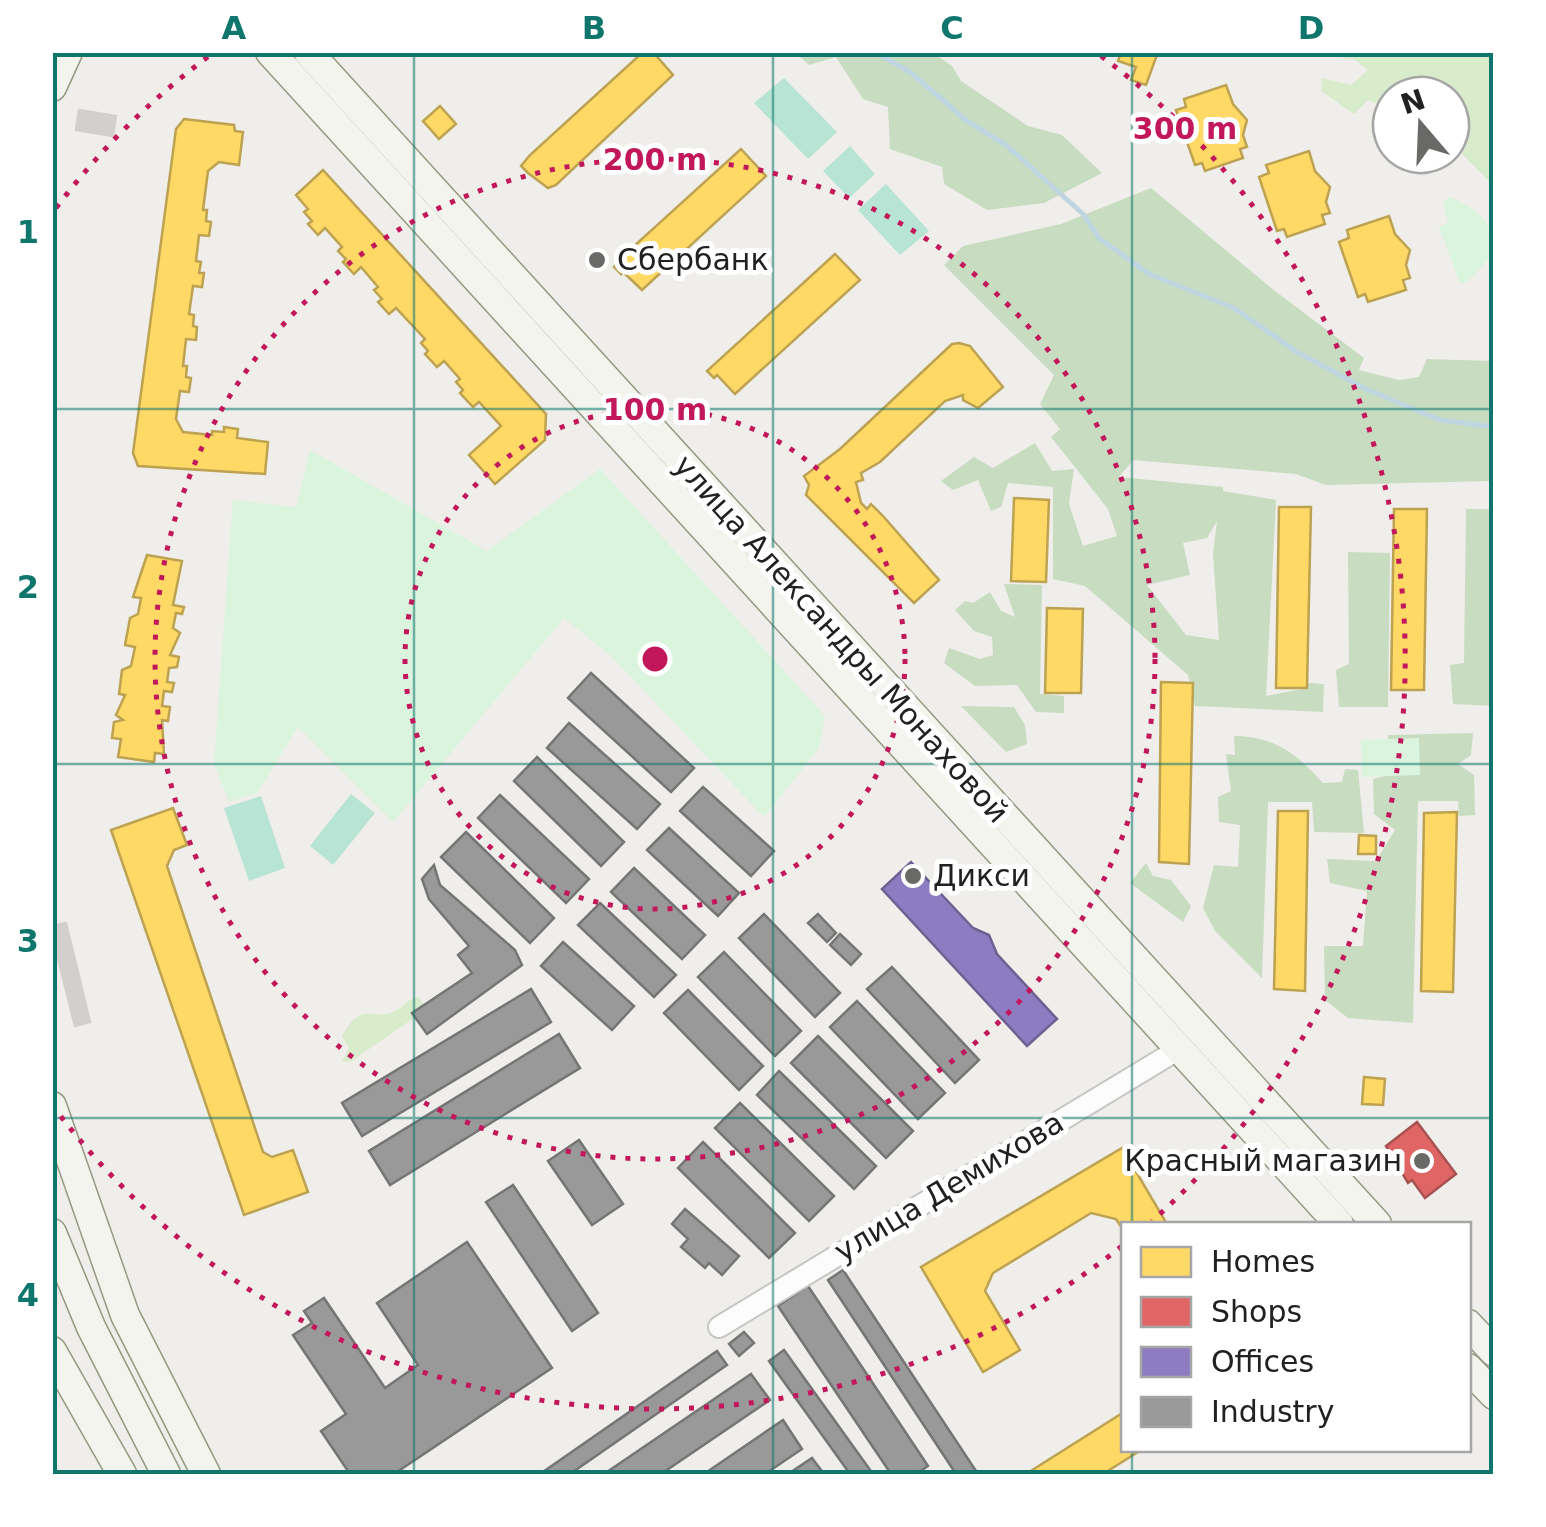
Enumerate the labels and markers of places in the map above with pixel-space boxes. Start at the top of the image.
place label: Сбербанк [617,242,769,277]
marker: Сбербанк [586,249,608,271]
centre of rings [637,641,673,677]
place label: Дикси [933,858,1030,893]
marker: Дикси [902,865,924,887]
place label: Красный магазин [1124,1143,1402,1178]
marker: Красный магазин [1411,1150,1433,1172]

